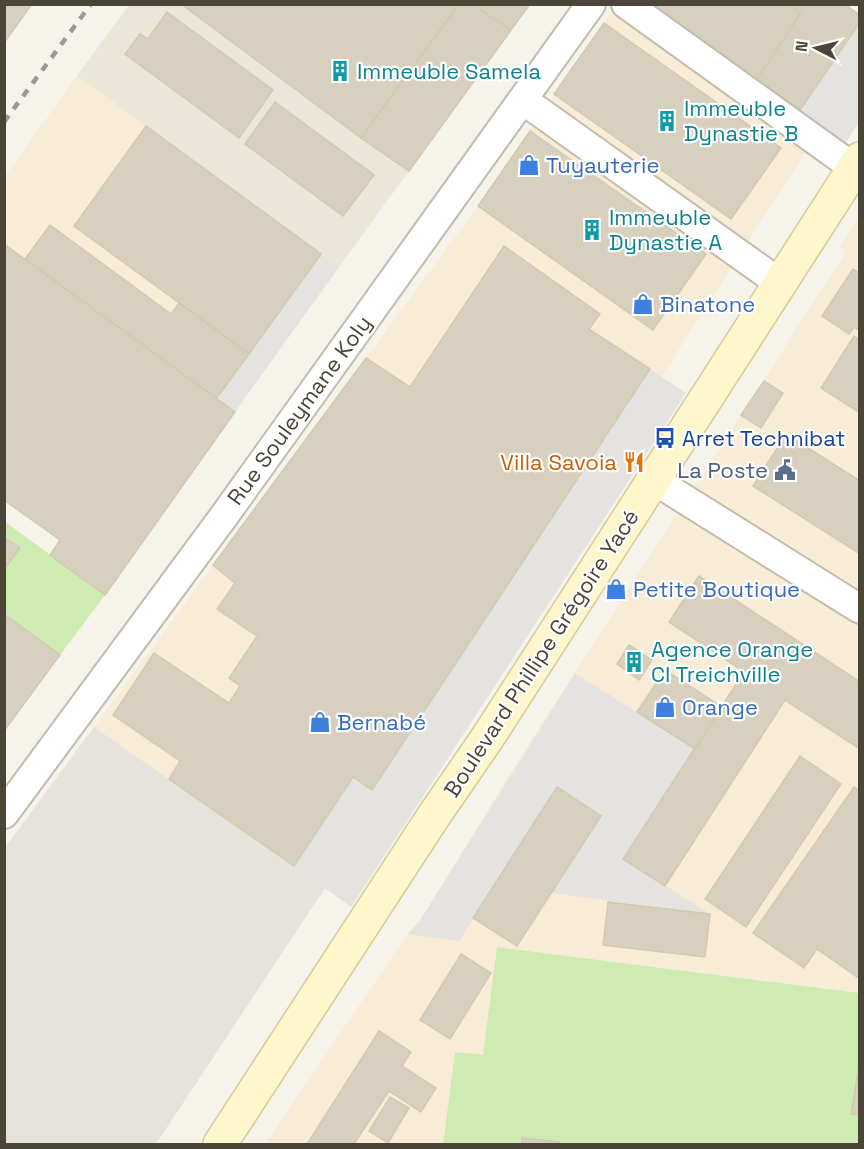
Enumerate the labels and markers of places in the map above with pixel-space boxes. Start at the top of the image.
place label: Immeuble Samela [357,57,541,85]
building icon: Immeuble Samela [328,59,352,83]
place label: Immeuble Dynastie B [684,94,798,147]
building icon: Immeuble Dynastie B [655,109,679,133]
place label: Tuyauterie [546,151,659,179]
shop icon: Tuyauterie [517,153,541,177]
place label: Immeuble Dynastie A [609,203,722,256]
building icon: Immeuble Dynastie A [580,218,604,242]
place label: Binatone [660,290,755,318]
shop icon: Binatone [631,292,655,316]
place label: Arret Technibat [682,424,845,452]
bus stop icon: Arret Technibat [653,426,677,450]
place label: Villa Savoia [500,448,617,476]
restaurant icon: Villa Savoia [622,450,646,474]
place label: La Poste [677,456,768,484]
public building icon: La Poste [773,458,797,482]
place label: Petite Boutique [633,575,800,603]
shop icon: Petite Boutique [604,577,628,601]
place label: Agence Orange CI Treichville [651,635,813,688]
building icon: Agence Orange CI Treichville [622,650,646,674]
place label: Orange [682,693,758,721]
shop icon: Orange [653,695,677,719]
place label: Bernabé [337,708,426,736]
shop icon: Bernabé [308,710,332,734]

